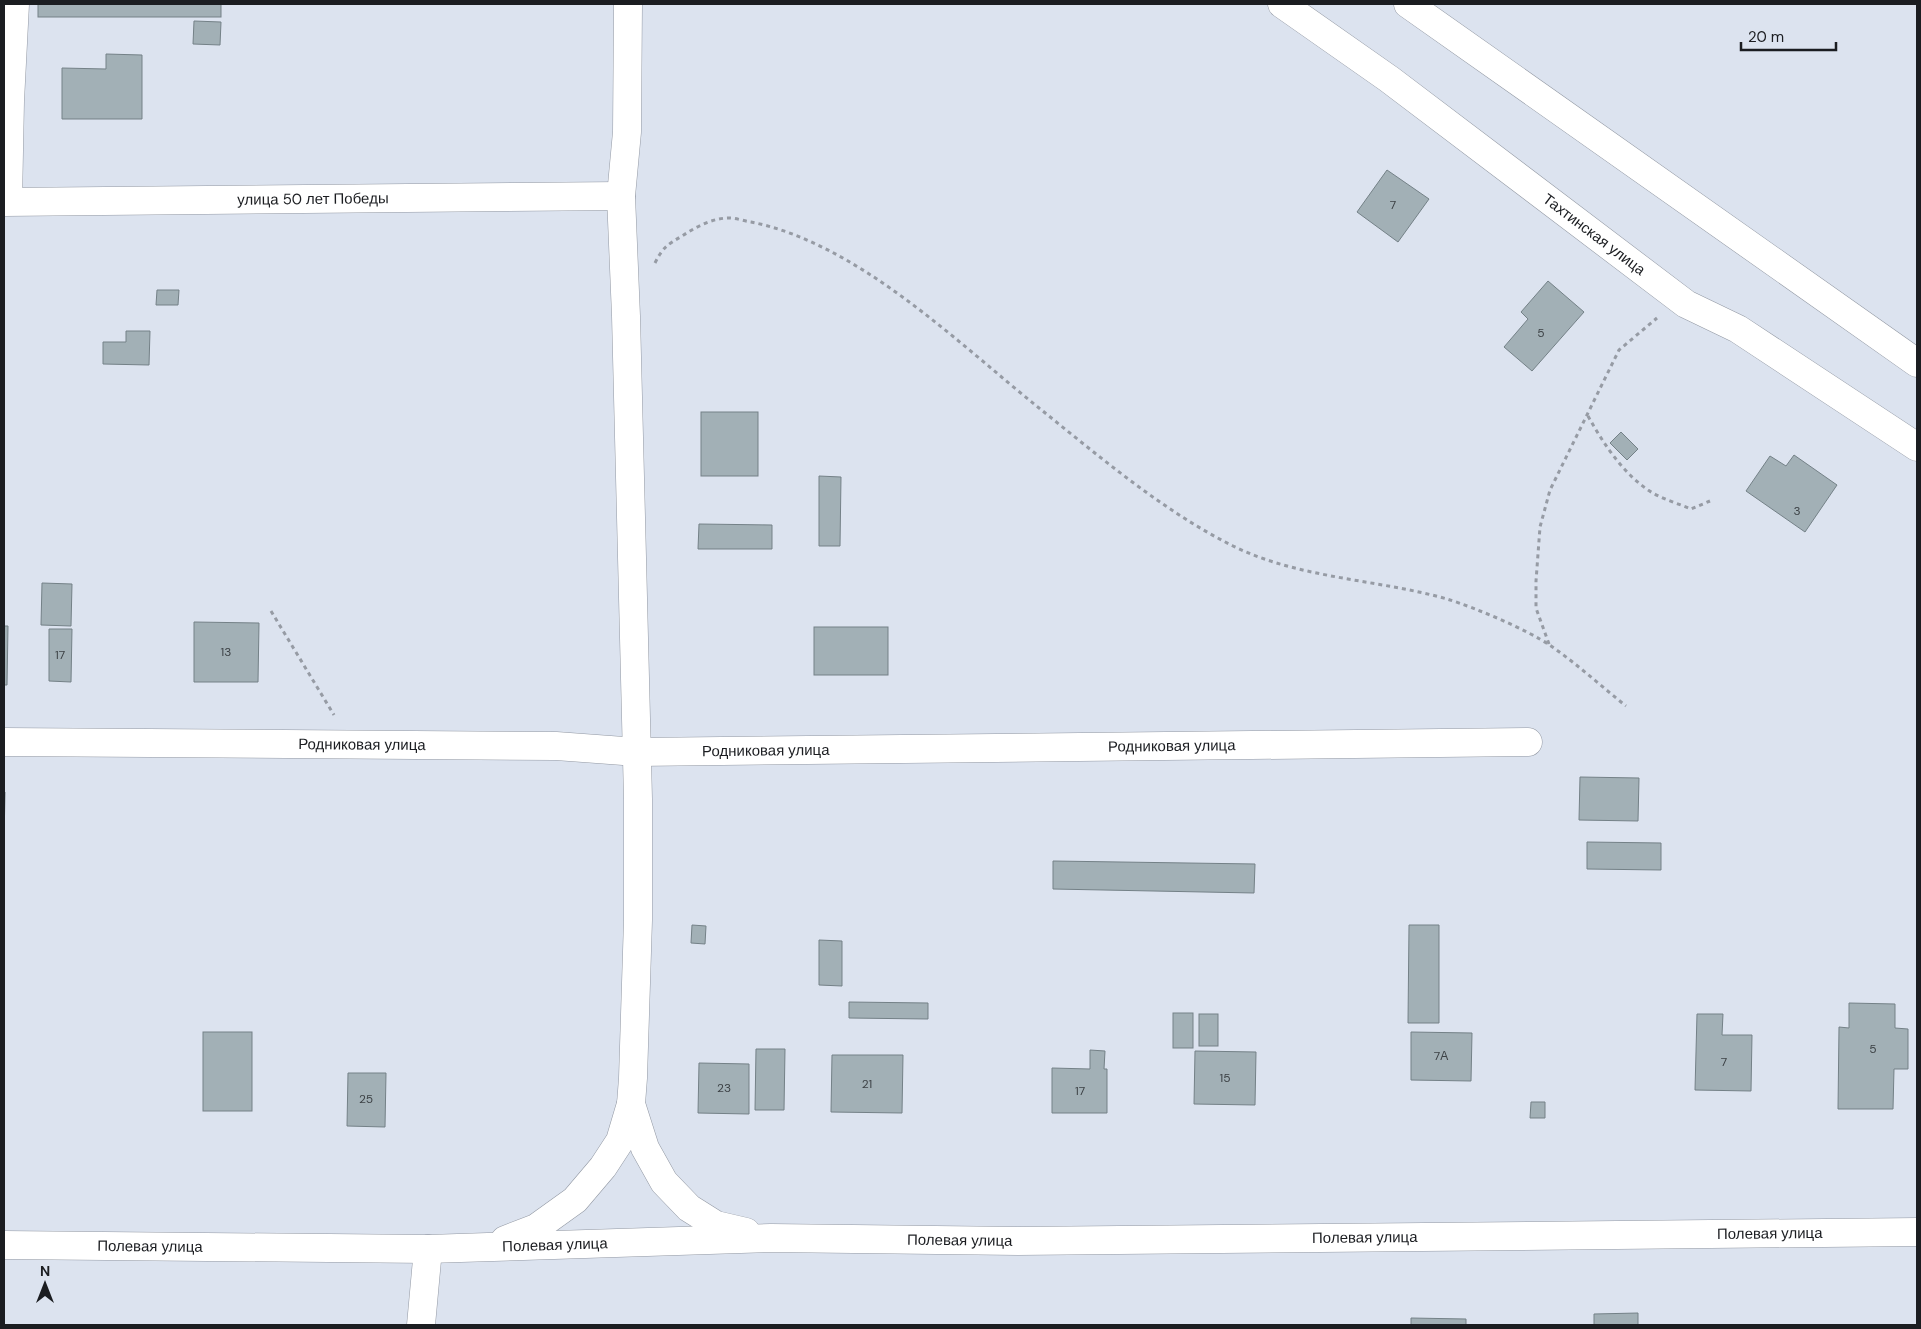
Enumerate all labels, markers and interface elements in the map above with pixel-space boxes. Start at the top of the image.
scale bar [1741,20,1836,52]
text: 20 m [1748,27,1784,47]
street label: улица 50 лет Победы [237,188,389,210]
street label: Тахтинская улица [1539,189,1650,280]
house number: 7 [1390,197,1396,213]
house number: 5 [1537,325,1545,341]
house number: 3 [1793,503,1801,519]
house number: 13 [221,644,231,660]
house number: 17 [55,647,65,663]
street label: Родниковая улица [298,734,426,755]
street label: Родниковая улица [1108,735,1236,757]
street label: Родниковая улица [702,740,830,761]
house number: 5 [1869,1041,1877,1057]
house number: 7А [1434,1048,1448,1064]
house number: 7 [1721,1054,1727,1070]
house number: 15 [1219,1070,1231,1086]
house number: 21 [862,1076,872,1092]
house number: 23 [717,1080,731,1096]
house number: 17 [1075,1083,1085,1099]
house number: 25 [359,1091,373,1107]
street label: Полевая улица [1717,1223,1823,1244]
street label: Полевая улица [1312,1227,1418,1248]
street label: Полевая улица [907,1230,1013,1251]
street label: Полевая улица [502,1233,609,1257]
street label: Полевая улица [97,1236,203,1257]
north arrow [20,1259,70,1309]
text: N [40,1262,50,1280]

